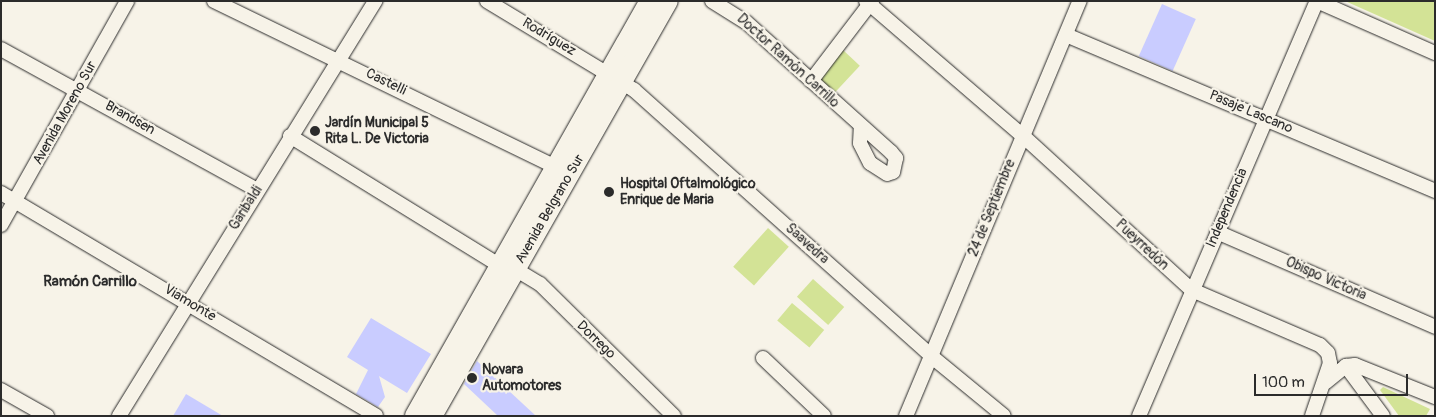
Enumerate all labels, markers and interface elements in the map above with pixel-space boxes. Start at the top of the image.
street label: Doctor Ramón Carrillo [733,11,843,111]
street label: Rodríguez [519,14,579,60]
street label: Avenida Moreno Sur [30,58,100,168]
street label: Castelli [363,65,409,99]
street label: Pasaje Lascano [1207,87,1295,137]
street label: Brandsen [102,97,158,139]
place label: Jardín Municipal 5 Rita L. De Victoria [325,115,429,148]
marker: Jardín Municipal 5 Rita L. De Victoria [309,125,321,137]
street label: Avenida Belgrano Sur [512,151,588,267]
street label: 24 de Septiembre [965,157,1019,259]
street label: Independencia [1203,166,1251,250]
place label: Hospital Oftalmológico Enrique de Maria [620,176,755,208]
street label: Garibaldi [226,183,266,233]
marker: Hospital Oftalmológico Enrique de Maria [602,185,616,199]
street label: Pueyrredón [1112,216,1172,274]
street label: Saavedra [782,220,832,268]
street label: Obispo Victoria [1283,254,1369,304]
district label: Ramón Carrillo [43,273,137,291]
street label: Viamonte [161,281,219,325]
street label: Dorrego [573,317,619,363]
place label: Novara Automotores [482,362,561,394]
scale bar [1256,364,1410,396]
marker: Novara Automotores [466,372,478,384]
text: 100 m [1262,373,1305,392]

